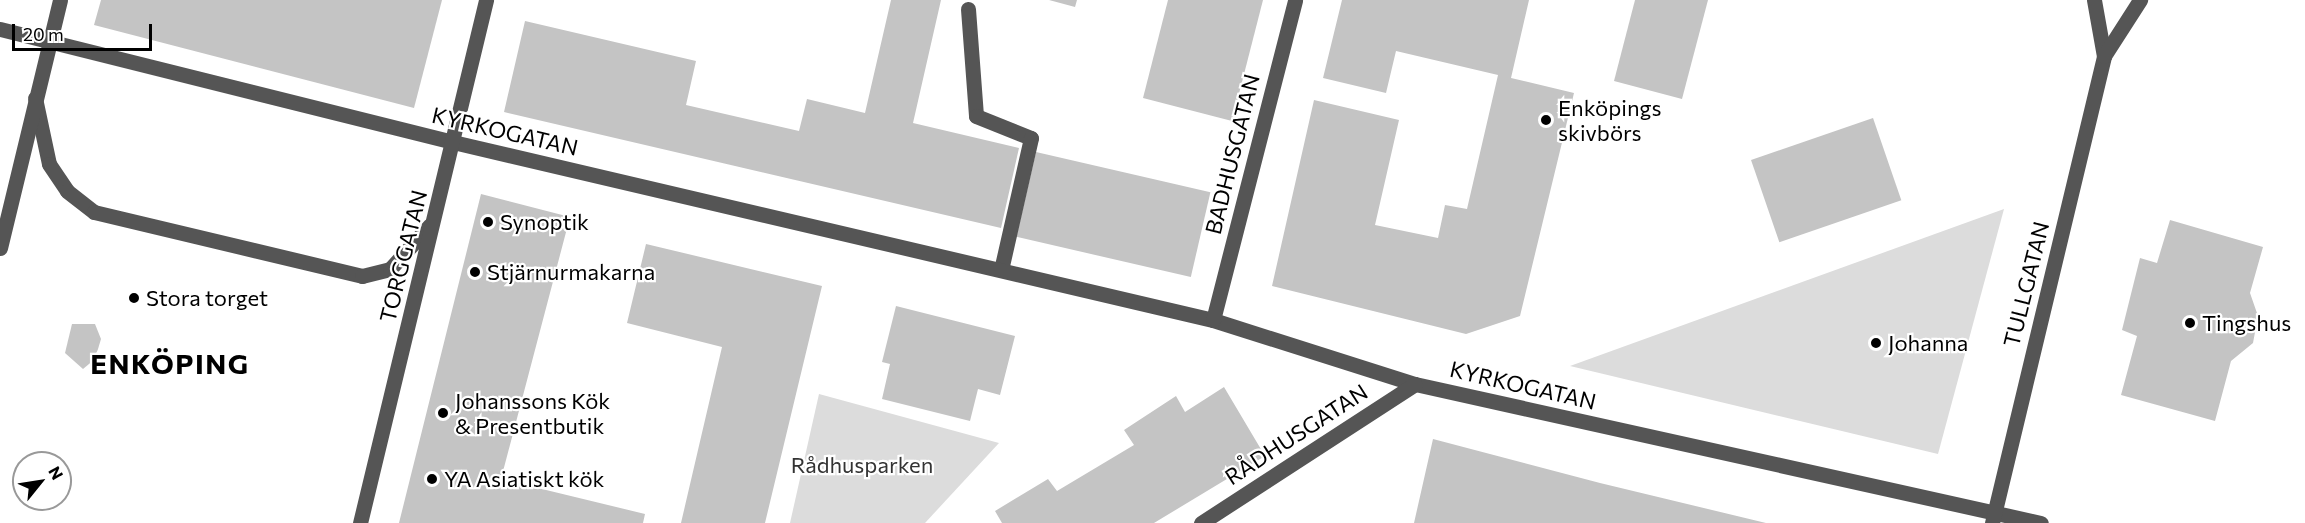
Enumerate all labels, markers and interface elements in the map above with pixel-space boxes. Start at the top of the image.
scale bar [15,12,154,50]
text: 20 m [23,23,64,45]
street label: BADHUSGATAN [1199,71,1265,237]
place label: Enköpings skivbörs [1558,94,1661,146]
street label: KYRKOGATAN [429,101,581,161]
marker: Enköpings skivbörs [1539,113,1553,127]
street label: TORGGATAN [374,187,432,325]
place label: Synoptik [500,209,589,235]
marker: Synoptik [481,215,495,229]
street label: TULLGATAN [1998,219,2054,349]
place label: Stjärnurmakarna [487,259,655,285]
marker: Stjärnurmakarna [468,265,482,279]
place label: Stora torget [146,285,268,311]
marker: Stora torget [127,291,141,305]
place label: Tingshus [2202,310,2291,336]
marker: Tingshus [2183,316,2197,330]
place label: Johanna [1888,330,1968,356]
marker: Johanna [1869,336,1883,350]
district label: ENKÖPING [90,346,250,380]
street label: KYRKOGATAN [1447,355,1599,415]
street label: RÅDHUSGATAN [1220,378,1372,490]
place label: Johanssons Kök & Presentbutik [455,387,610,439]
marker: Johanssons Kök & Presentbutik [436,406,450,420]
north arrow [12,451,72,511]
park label: Rådhusparken [791,452,933,478]
text: N [45,463,68,483]
place label: YA Asiatiskt kök [444,466,604,492]
marker: YA Asiatiskt kök [425,472,439,486]

